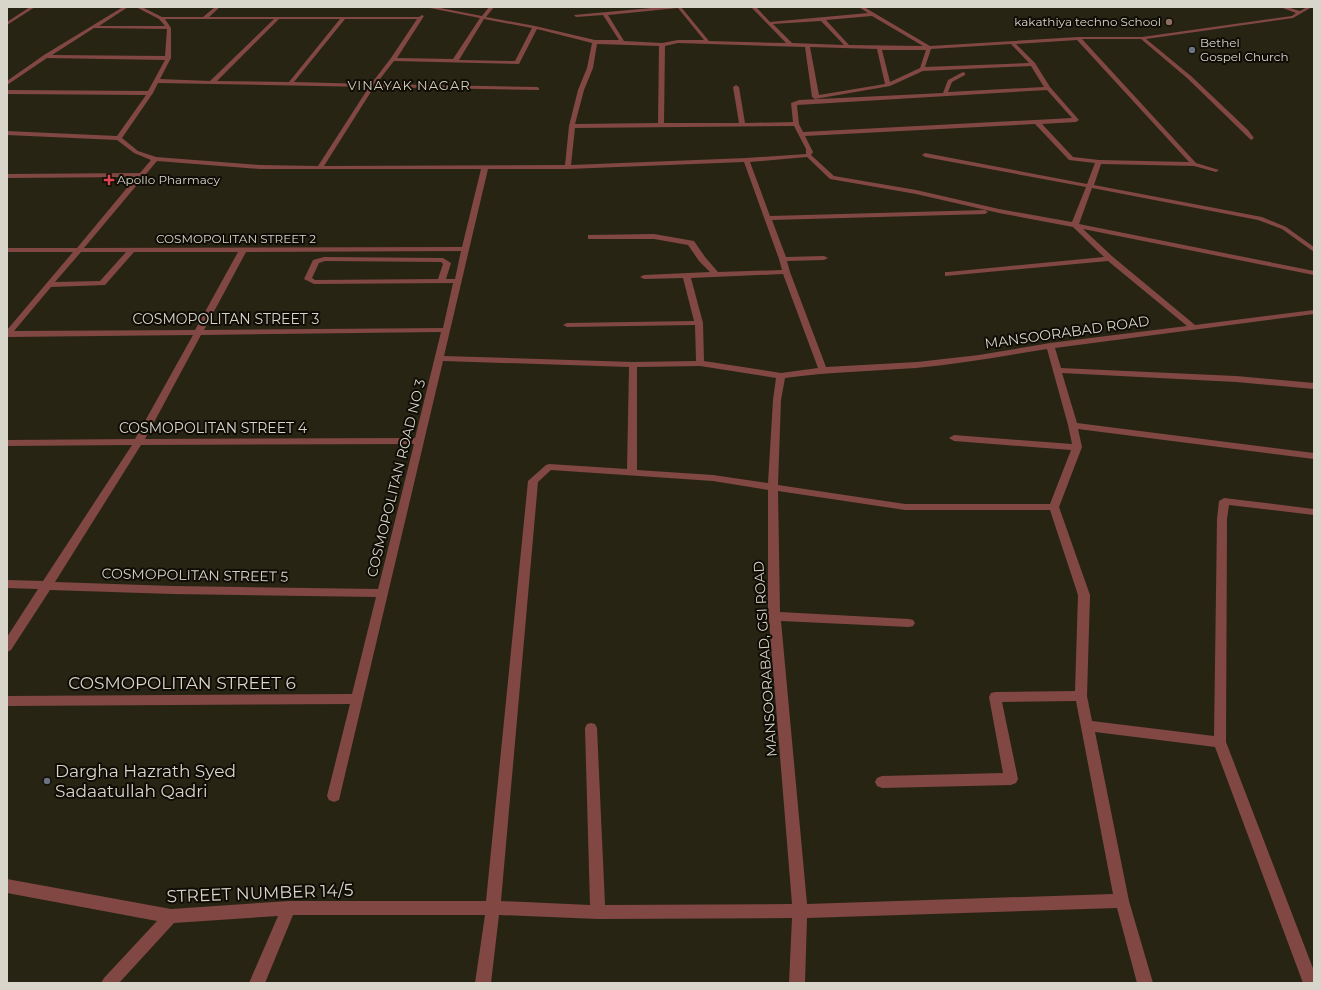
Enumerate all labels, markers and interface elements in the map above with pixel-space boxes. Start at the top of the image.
place label: kakathiya techno School [1014,14,1161,29]
marker: kakathiya techno School [1164,17,1174,27]
place label: Bethel Gospel Church [1200,35,1289,64]
marker: Bethel Gospel Church [1187,45,1197,55]
district label: VINAYAK NAGAR [347,77,471,93]
place label: Apollo Pharmacy [117,172,220,187]
marker: Apollo Pharmacy [104,175,114,185]
street label: COSMOPOLITAN STREET 2 [156,231,316,246]
street label: COSMOPOLITAN STREET 3 [133,310,319,328]
street label: MANSOORABAD ROAD [983,312,1151,352]
street label: COSMOPOLITAN ROAD NO 3 [363,377,429,579]
street label: COSMOPOLITAN STREET 4 [119,419,308,437]
street label: MANSOORABAD, GSI ROAD [749,561,781,757]
street label: COSMOPOLITAN STREET 5 [101,564,289,586]
street label: COSMOPOLITAN STREET 6 [68,673,296,693]
place label: Dargha Hazrath Syed Sadaatullah Qadri [55,761,236,801]
marker: Dargha Hazrath Syed Sadaatullah Qadri [42,776,52,786]
street label: STREET NUMBER 14/5 [166,880,354,906]

